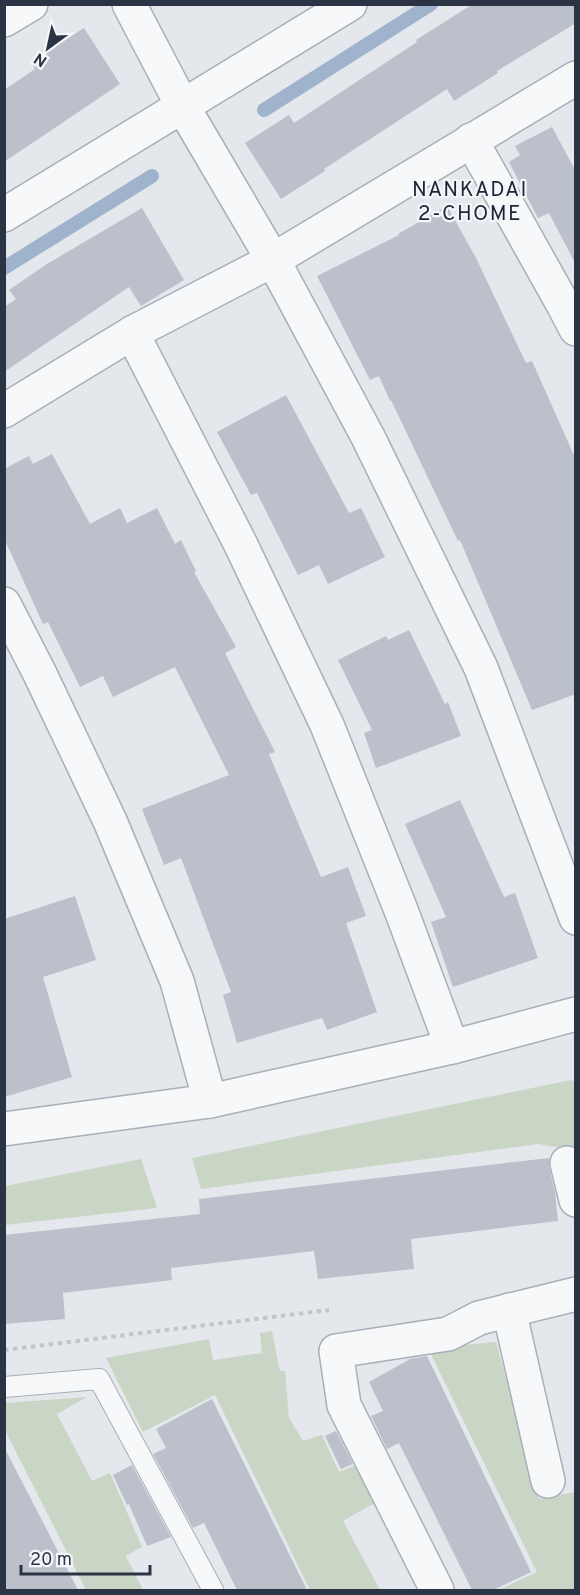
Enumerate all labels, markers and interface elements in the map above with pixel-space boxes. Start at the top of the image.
north arrow [18,18,78,78]
text: N [31,47,51,70]
district label: NANKADAI 2-CHOME [412,177,528,228]
scale bar [21,1538,150,1576]
text: 20 m [30,1549,72,1572]

